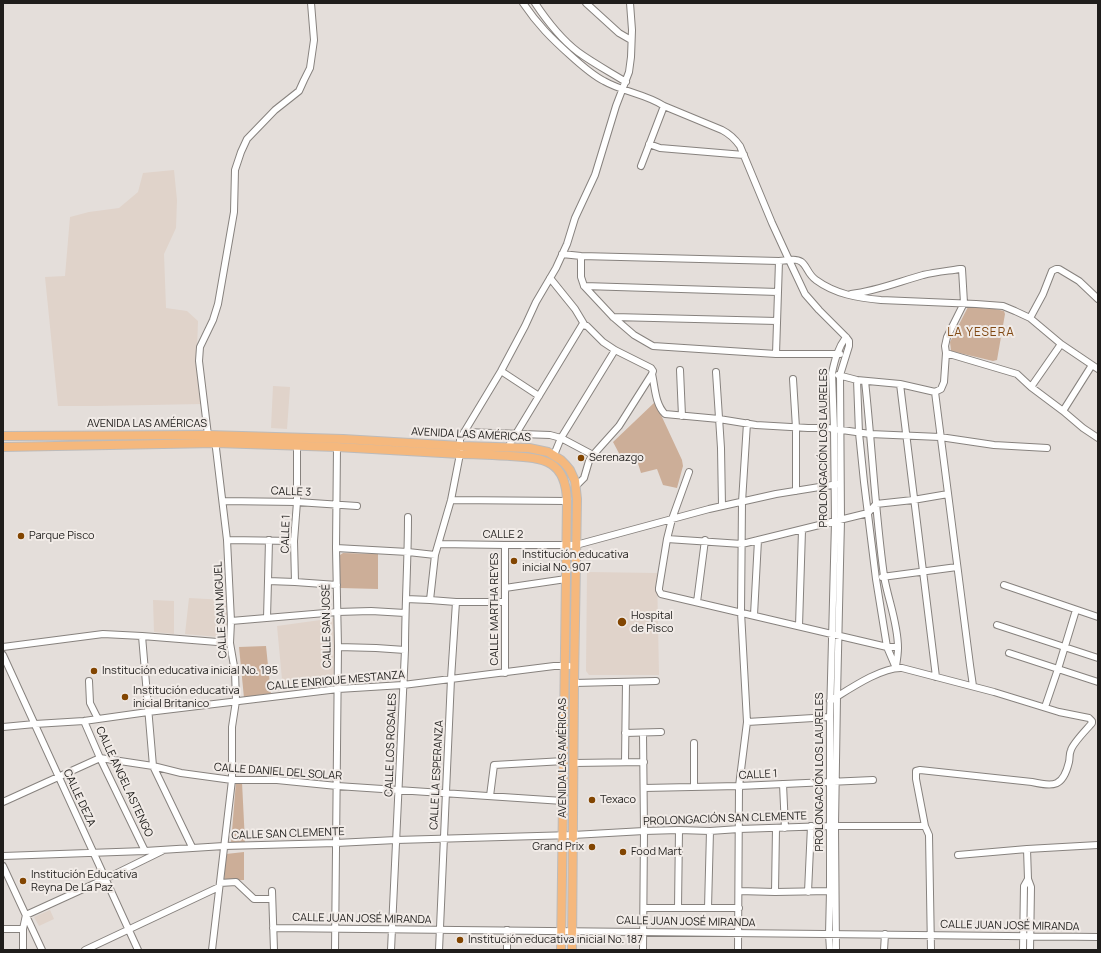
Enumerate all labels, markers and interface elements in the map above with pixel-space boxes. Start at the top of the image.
district label: LA YESERA [947,326,1015,340]
street label: PROLONGACIÓN LOS LAURELES [817,369,831,527]
street label: AVENIDA LAS AMÉRICAS [87,417,207,431]
street label: AVENIDA LAS AMÉRICAS [411,425,531,445]
place label: Serenazgo [589,451,644,465]
marker: Serenazgo [576,453,586,463]
street label: CALLE 3 [271,485,311,499]
street label: CALLE 1 [279,514,293,554]
street label: CALLE 2 [483,528,523,542]
place label: Parque Pisco [29,529,95,543]
marker: Parque Pisco [16,531,26,541]
place label: Institución educativa inicial No. 907 [522,548,629,574]
street label: CALLE MARTHA REYES [488,553,502,665]
marker: Institución educativa inicial No. 907 [509,556,519,566]
street label: CALLE SAN MIGUEL [212,561,230,659]
street label: CALLE SAN JOSÉ [320,584,334,668]
place label: Hospital de Pisco [631,609,674,635]
marker: Hospital de Pisco [616,616,628,628]
place label: Institución educativa inicial No. 195 [102,664,278,678]
marker: Institución educativa inicial No. 195 [89,666,99,676]
street label: CALLE ENRIQUE MESTANZA [267,668,405,694]
place label: Institución educativa inicial Britanico [133,684,240,710]
marker: Institución educativa inicial Britanico [120,692,130,702]
street label: CALLE LOS ROSALES [383,693,399,797]
street label: PROLONGACIÓN LOS LAURELES [813,693,827,851]
street label: AVENIDA LAS AMÉRICAS [556,698,570,818]
street label: CALLE LA ESPERANZA [428,720,446,830]
street label: CALLE ANGEL ASTENGO [93,725,155,839]
street label: CALLE DANIEL DEL SOLAR [214,761,342,783]
street label: CALLE DEZA [60,767,98,829]
street label: CALLE 1 [738,767,778,783]
place label: Texaco [600,793,636,807]
marker: Texaco [587,795,597,805]
street label: PROLONGACIÓN SAN CLEMENTE [643,810,807,828]
street label: CALLE SAN CLEMENTE [231,825,345,843]
place label: Grand Prix [532,840,584,854]
marker: Grand Prix [587,842,597,852]
place label: Food Mart [631,845,682,859]
marker: Food Mart [618,847,628,857]
place label: Institución Educativa Reyna De La Paz [31,868,137,894]
marker: Institución Educativa Reyna De La Paz [18,876,28,886]
street label: CALLE JUAN JOSÉ MIRANDA [292,911,432,927]
street label: CALLE JUAN JOSÉ MIRANDA [616,914,756,930]
street label: CALLE JUAN JOSÉ MIRANDA [940,918,1080,934]
place label: Institución educativa inicial No. 187 [468,933,643,947]
marker: Institución educativa inicial No. 187 [455,935,465,945]

